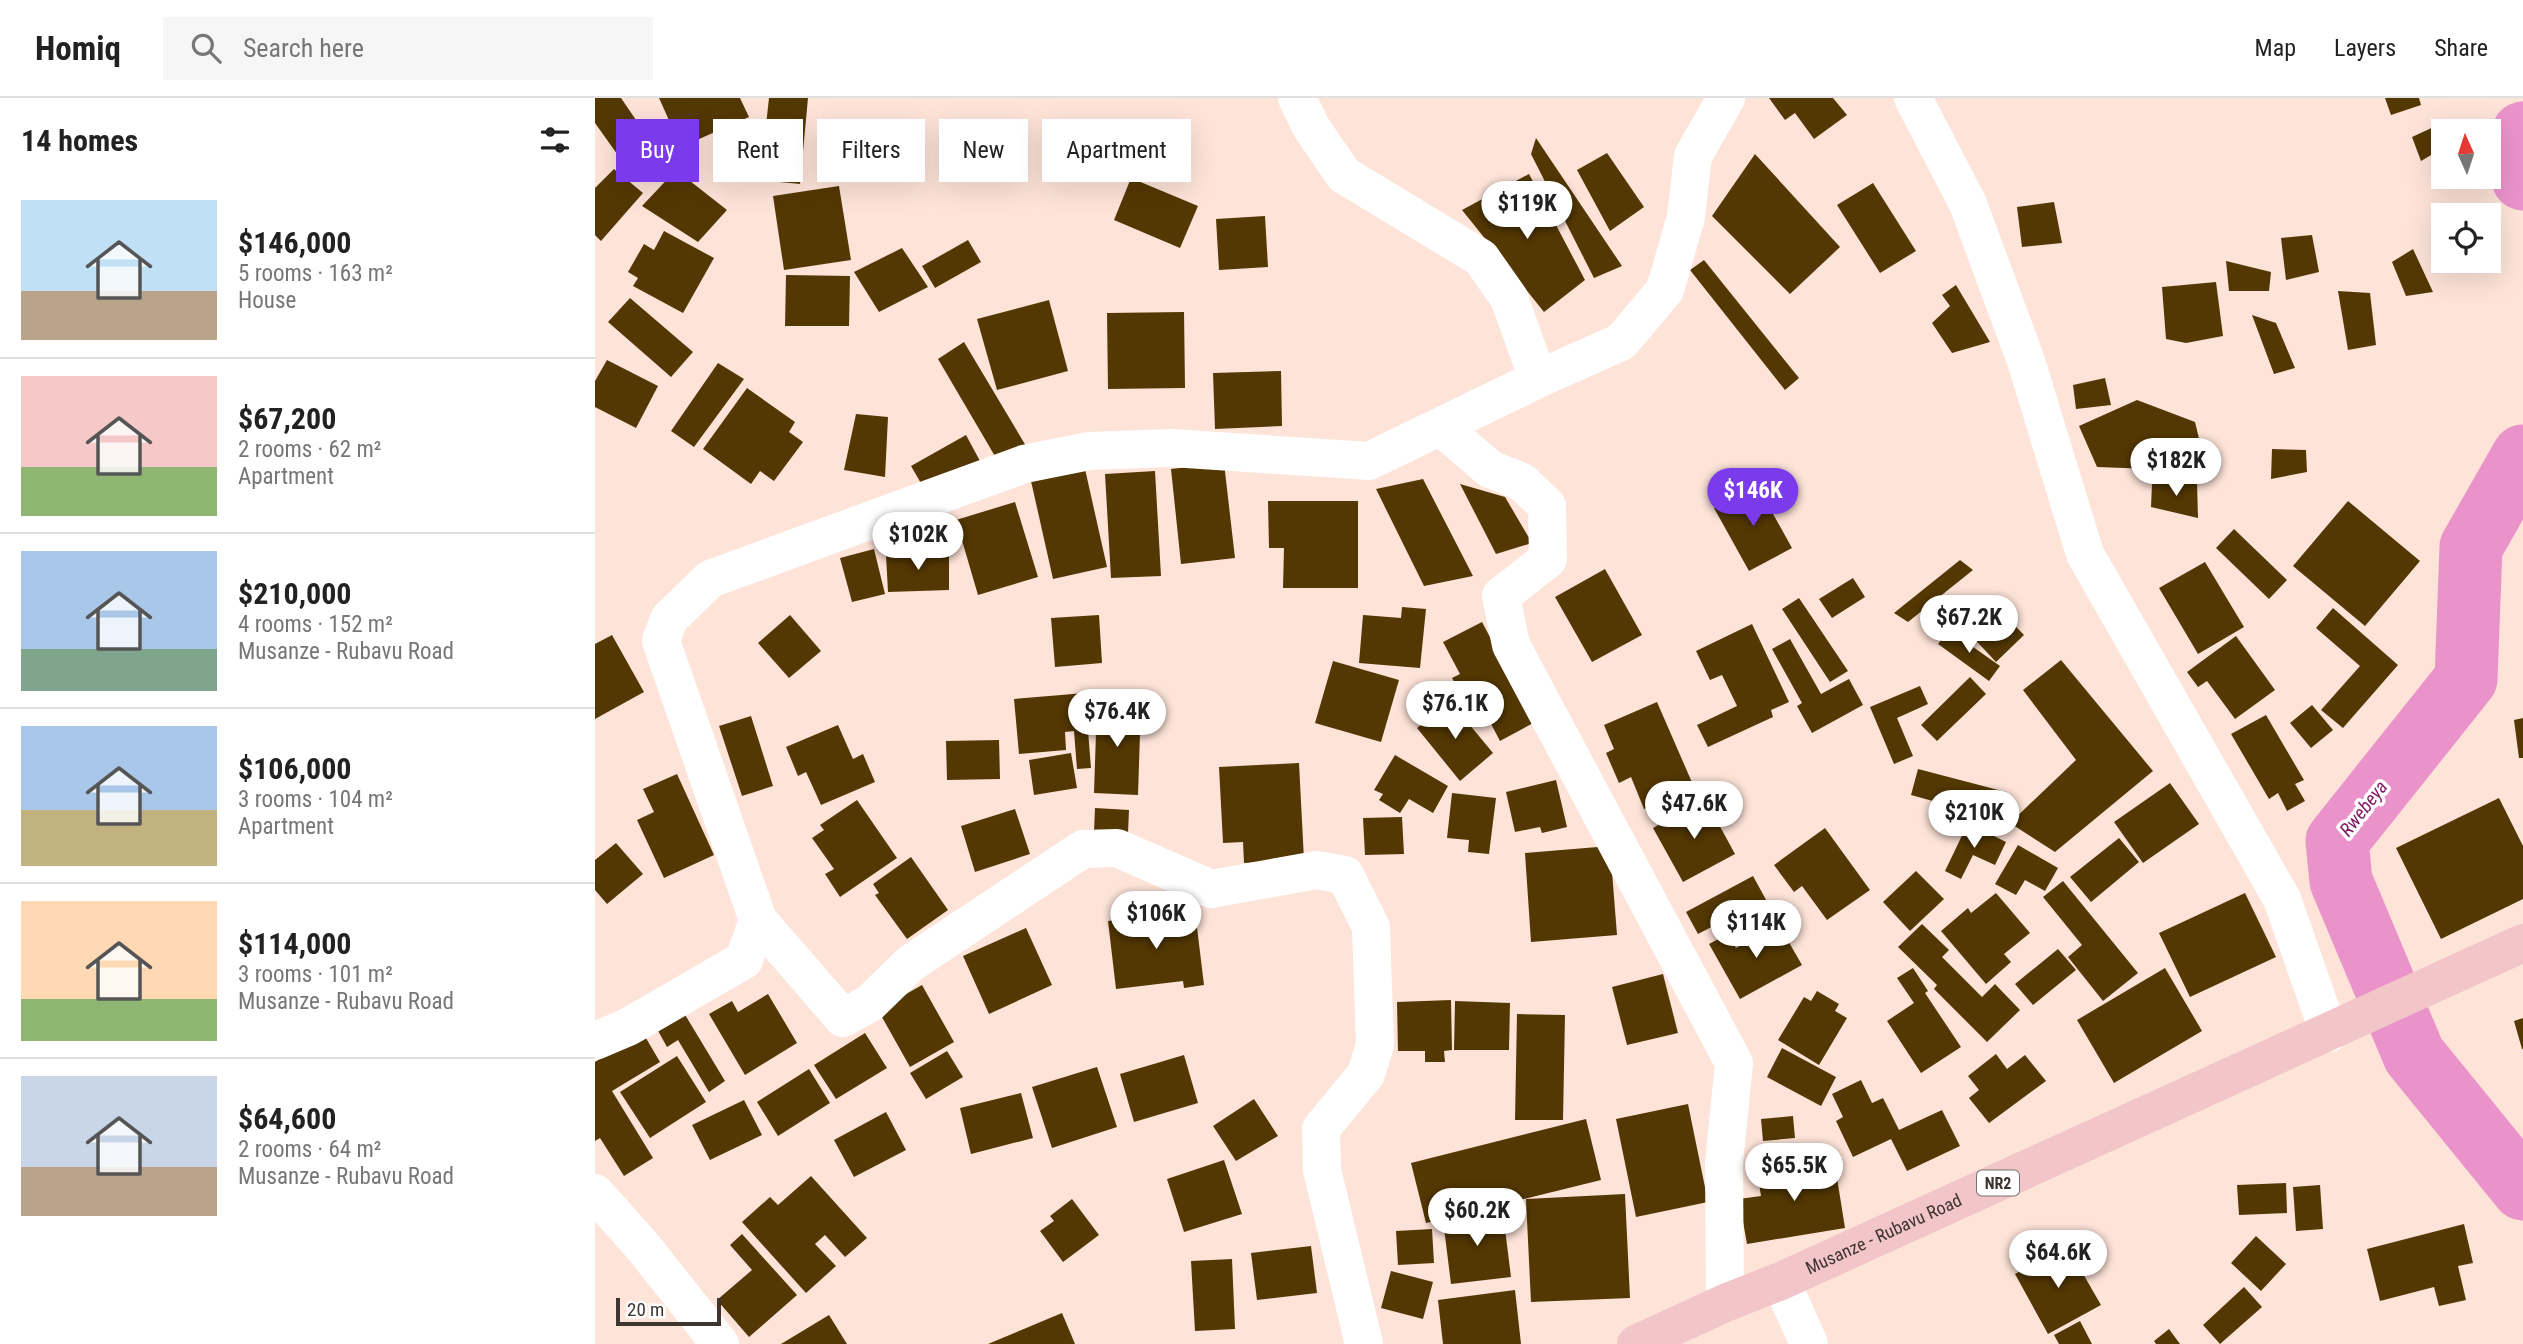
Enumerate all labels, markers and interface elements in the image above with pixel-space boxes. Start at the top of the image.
search box [163,17,653,80]
text: Homiq [35,29,121,68]
icon: search [187,29,225,67]
text: Search here [243,33,364,63]
text: Map [2255,34,2296,62]
text: Layers [2334,34,2396,62]
text: Share [2434,34,2488,62]
chip: Buy [616,119,699,182]
chip: Rent [713,119,803,182]
chip: Filters [817,119,925,182]
chip: New [939,119,1028,182]
chip: Apartment [1042,119,1191,182]
north arrow [2431,119,2501,189]
map controls [2431,119,2501,273]
icon: filters [536,121,574,159]
text: 14 homes [21,123,138,158]
pin: $119K [1478,181,1576,241]
text: $119K [1497,190,1557,217]
button: locate [2431,203,2501,273]
text: $146,000 [238,225,351,260]
icon: home [77,228,161,312]
text: 5 rooms · 163 m² [238,260,393,287]
text: House [238,287,296,314]
text: $67,200 [238,401,336,436]
icon: home [77,404,161,488]
text: 2 rooms · 62 m² [238,436,381,463]
pin: $182K [2127,438,2225,498]
text: $182K [2146,447,2206,474]
text: Apartment [238,463,334,490]
pin: $146K [1704,468,1802,528]
text: $146K [1723,477,1783,504]
pin: $102K [869,512,967,572]
text: $102K [888,521,948,548]
text: $210,000 [238,576,351,611]
icon: home [77,579,161,663]
pin: $67.2K [1912,596,2026,655]
text: $67.2K [1936,604,2002,631]
text: 4 rooms · 152 m² [238,611,393,638]
text: Musanze - Rubavu Road [238,638,454,665]
pin: $76.1K [1398,682,1512,741]
pin: $76.4K [1060,690,1174,749]
text: $76.1K [1422,690,1488,717]
text: $76.4K [1084,698,1150,725]
text: $106,000 [238,751,351,786]
icon: home [77,754,161,838]
water label: Rwebeya [2335,776,2392,841]
pin: $47.6K [1637,782,1751,841]
text: 3 rooms · 104 m² [238,786,393,813]
text: $47.6K [1661,790,1727,817]
pin: $210K [1925,790,2023,850]
text: $210K [1944,799,2004,826]
text: Apartment [238,813,334,840]
pin: $106K [1107,892,1205,951]
text: $106K [1126,900,1186,927]
pin: $114K [1707,900,1805,960]
text: $114K [1726,909,1786,936]
text: $114,000 [238,926,351,961]
icon: home [77,929,161,1013]
text: 3 rooms · 101 m² [238,961,393,988]
text: Musanze - Rubavu Road [238,988,454,1015]
text: $64,600 [238,1101,336,1136]
icon: home [77,1104,161,1188]
text: 2 rooms · 64 m² [238,1136,381,1163]
pin: $65.5K [1737,1144,1851,1203]
text: $65.5K [1761,1152,1827,1179]
text: Musanze - Rubavu Road [238,1163,454,1190]
road number: NR2 [1977,1170,2019,1196]
pin: $60.2K [1420,1188,1534,1248]
street label: Musanze - Rubavu Road [1802,1189,1965,1278]
text: $60.2K [1444,1197,1510,1224]
pin: $64.6K [2001,1230,2115,1290]
text: $64.6K [2025,1239,2091,1266]
scale bar [616,1295,721,1327]
text: 20 m [627,1298,664,1321]

